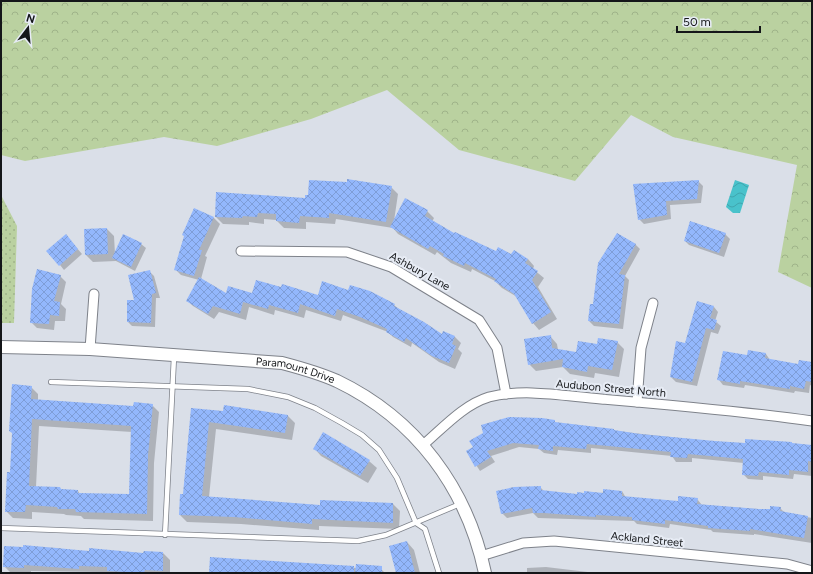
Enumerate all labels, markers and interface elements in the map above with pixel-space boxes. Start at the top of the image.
north arrow [8,8,48,48]
scale bar [677,8,760,34]
text: N [25,11,37,26]
text: 50 m [683,15,711,29]
street label: Ashbury Lane [387,250,452,293]
street label: Paramount Drive [255,355,337,386]
street label: Audubon Street North [555,377,666,400]
street label: Ackland Street [610,529,684,550]

